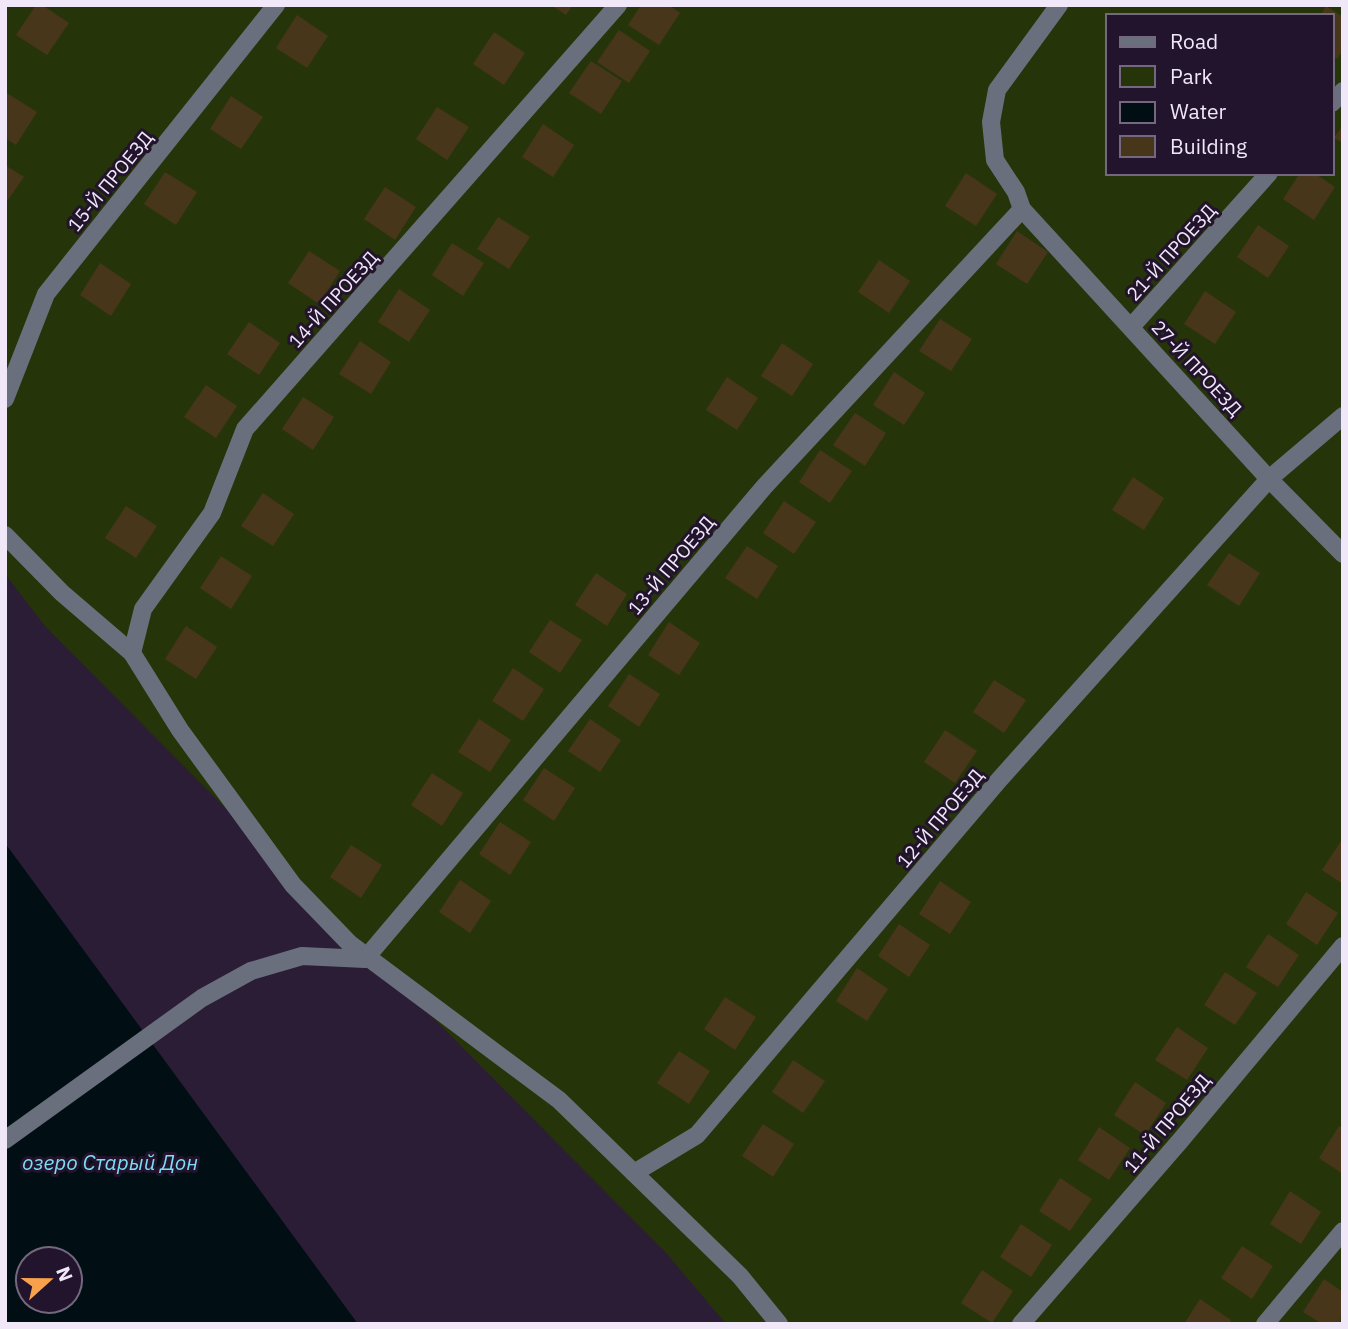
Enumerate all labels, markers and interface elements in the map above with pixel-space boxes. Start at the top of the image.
legend [1106,14,1334,175]
text: Road [1170,27,1218,55]
text: Park [1170,62,1213,90]
text: Water [1170,97,1227,125]
street label: 15-Й ПРОЕЗД [62,126,158,236]
text: Building [1170,132,1247,160]
street label: 21-Й ПРОЕЗД [1121,198,1221,306]
street label: 14-Й ПРОЕЗД [283,245,383,353]
street label: 27-Й ПРОЕЗД [1146,315,1248,421]
street label: 13-Й ПРОЕЗД [622,510,720,620]
street label: 12-Й ПРОЕЗД [891,763,989,873]
street label: 11-Й ПРОЕЗД [1118,1068,1216,1178]
water label: озеро Старый Дон [22,1148,198,1176]
north arrow [14,1245,84,1315]
text: N [51,1263,79,1285]

